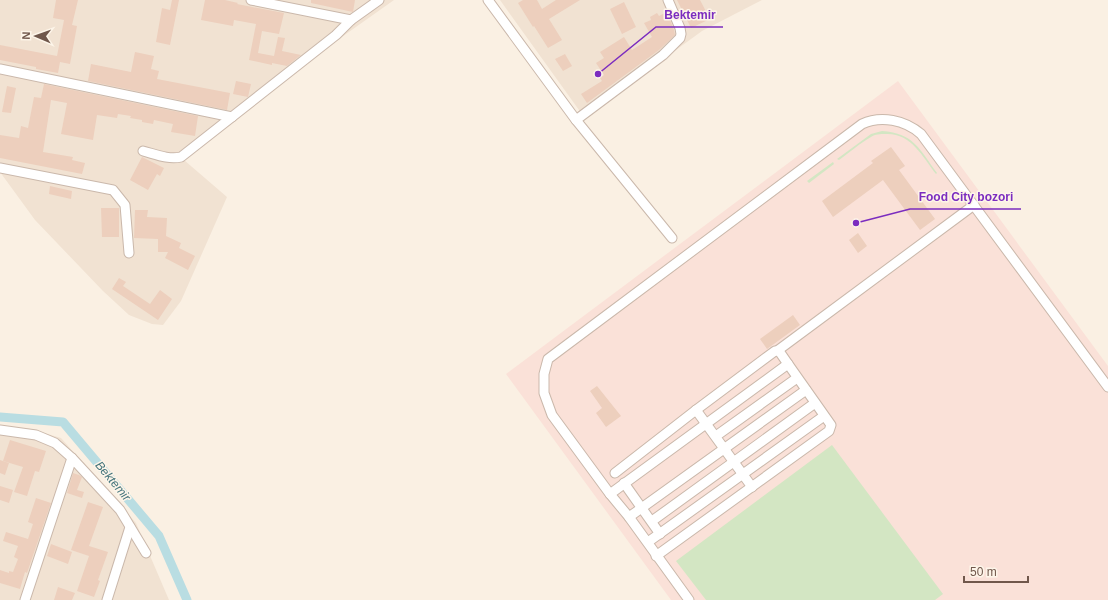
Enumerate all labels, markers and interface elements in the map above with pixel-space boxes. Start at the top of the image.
callout: Bektemir [656,3,723,27]
text: Bektemir [664,8,716,22]
north arrow [16,16,56,56]
text: N [20,31,32,40]
callout: Food City bozori [910,185,1021,209]
text: Food City bozori [919,190,1013,204]
water label: Bektemir [92,458,134,504]
scale bar [964,558,1028,584]
text: 50 m [970,565,997,579]

